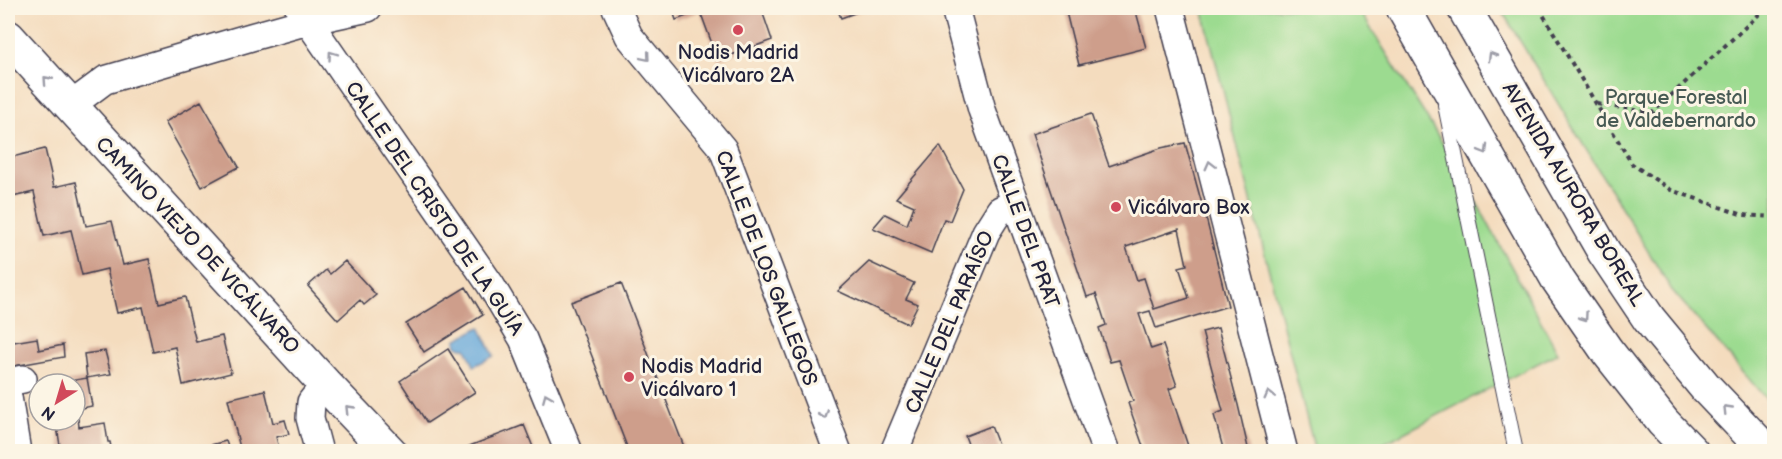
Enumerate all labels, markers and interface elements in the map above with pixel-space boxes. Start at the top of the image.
marker: Nodis Madrid Vicálvaro 2A [731,23,745,37]
place label: Nodis Madrid Vicálvaro 2A [677,41,799,88]
one-way arrow [639,50,650,61]
one-way arrow [329,51,340,62]
one-way arrow [1488,52,1499,62]
one-way arrow [43,76,54,87]
street label: CALLE DEL CRISTO DE LA GUÍA [340,77,529,341]
street label: AVENIDA AURORA BOREAL [1497,78,1650,311]
park label: Parque Forestal de Valdebernardo [1596,86,1756,133]
street label: CAMINO VIEJO DE VICÁLVARO [90,132,305,359]
one-way arrow [1477,144,1488,154]
street label: CALLE DE LOS GALLEGOS [710,147,822,389]
street label: CALLE DEL PRAT [986,151,1064,311]
one-way arrow [1205,160,1218,170]
place label: Vicálvaro Box [1128,196,1250,220]
marker: Vicálvaro Box [1109,200,1123,214]
street label: CALLE DEL PARAÍSO [900,227,999,417]
one-way arrow [1577,311,1588,322]
place label: Nodis Madrid Vicálvaro 1 [641,355,762,402]
marker: Nodis Madrid Vicálvaro 1 [622,370,636,384]
north arrow [27,372,87,432]
one-way arrow [1264,390,1277,400]
one-way arrow [542,393,554,404]
text: N [38,402,59,424]
one-way arrow [345,406,356,416]
one-way arrow [1723,406,1734,417]
one-way arrow [817,410,830,420]

